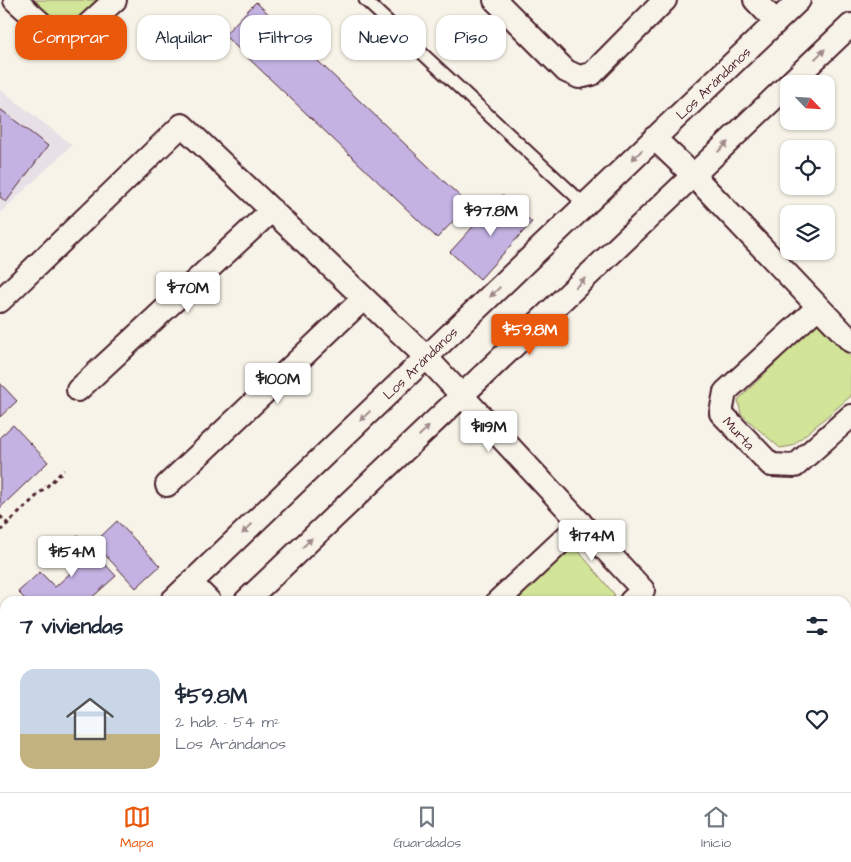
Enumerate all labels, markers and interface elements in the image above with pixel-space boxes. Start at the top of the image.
chip: Comprar [15,15,127,60]
chip: Alquilar [137,15,230,60]
chip: Filtros [240,15,331,60]
chip: Nuevo [341,15,426,60]
chip: Piso [436,15,506,60]
street label: Los Arándanos [672,43,756,125]
one-way arrow [814,48,826,60]
north arrow [780,75,835,130]
map controls [780,75,835,260]
button: locate [780,140,835,195]
one-way arrow [717,141,729,153]
one-way arrow [631,149,643,161]
pin: $97.8M [450,194,532,237]
text: $97.8M [464,200,518,222]
button: layers [780,205,835,260]
pin: $70M [158,272,218,314]
text: $70M [167,277,209,299]
one-way arrow [574,277,586,289]
one-way arrow [489,286,501,298]
pin: $59.8M [489,314,571,356]
text: $59.8M [502,319,558,341]
street label: Los Arándanos [379,323,463,405]
pin: $100M [243,362,313,405]
text: $100M [256,368,300,390]
one-way arrow [359,410,371,422]
pin: $119M [454,410,524,453]
street label: Murta [718,413,759,455]
text: $119M [471,416,507,438]
one-way arrow [418,425,430,437]
pin: $174M [557,520,627,562]
one-way arrow [242,523,254,535]
text: $174M [570,525,614,547]
pin: $154M [37,536,107,578]
one-way arrow [300,537,312,549]
text: $154M [49,541,95,563]
text: 7 viviendas [20,612,123,641]
icon: filters [803,612,831,640]
text: $59.8M [175,682,247,711]
icon: home [60,689,120,749]
icon: heart [803,705,831,733]
text: 2 hab. · 54 m² [175,711,280,733]
text: Los Arándanos [175,733,286,755]
tab: Mapa [120,803,154,853]
tab: Guardados [393,803,461,853]
tab: Inicio [701,803,731,853]

